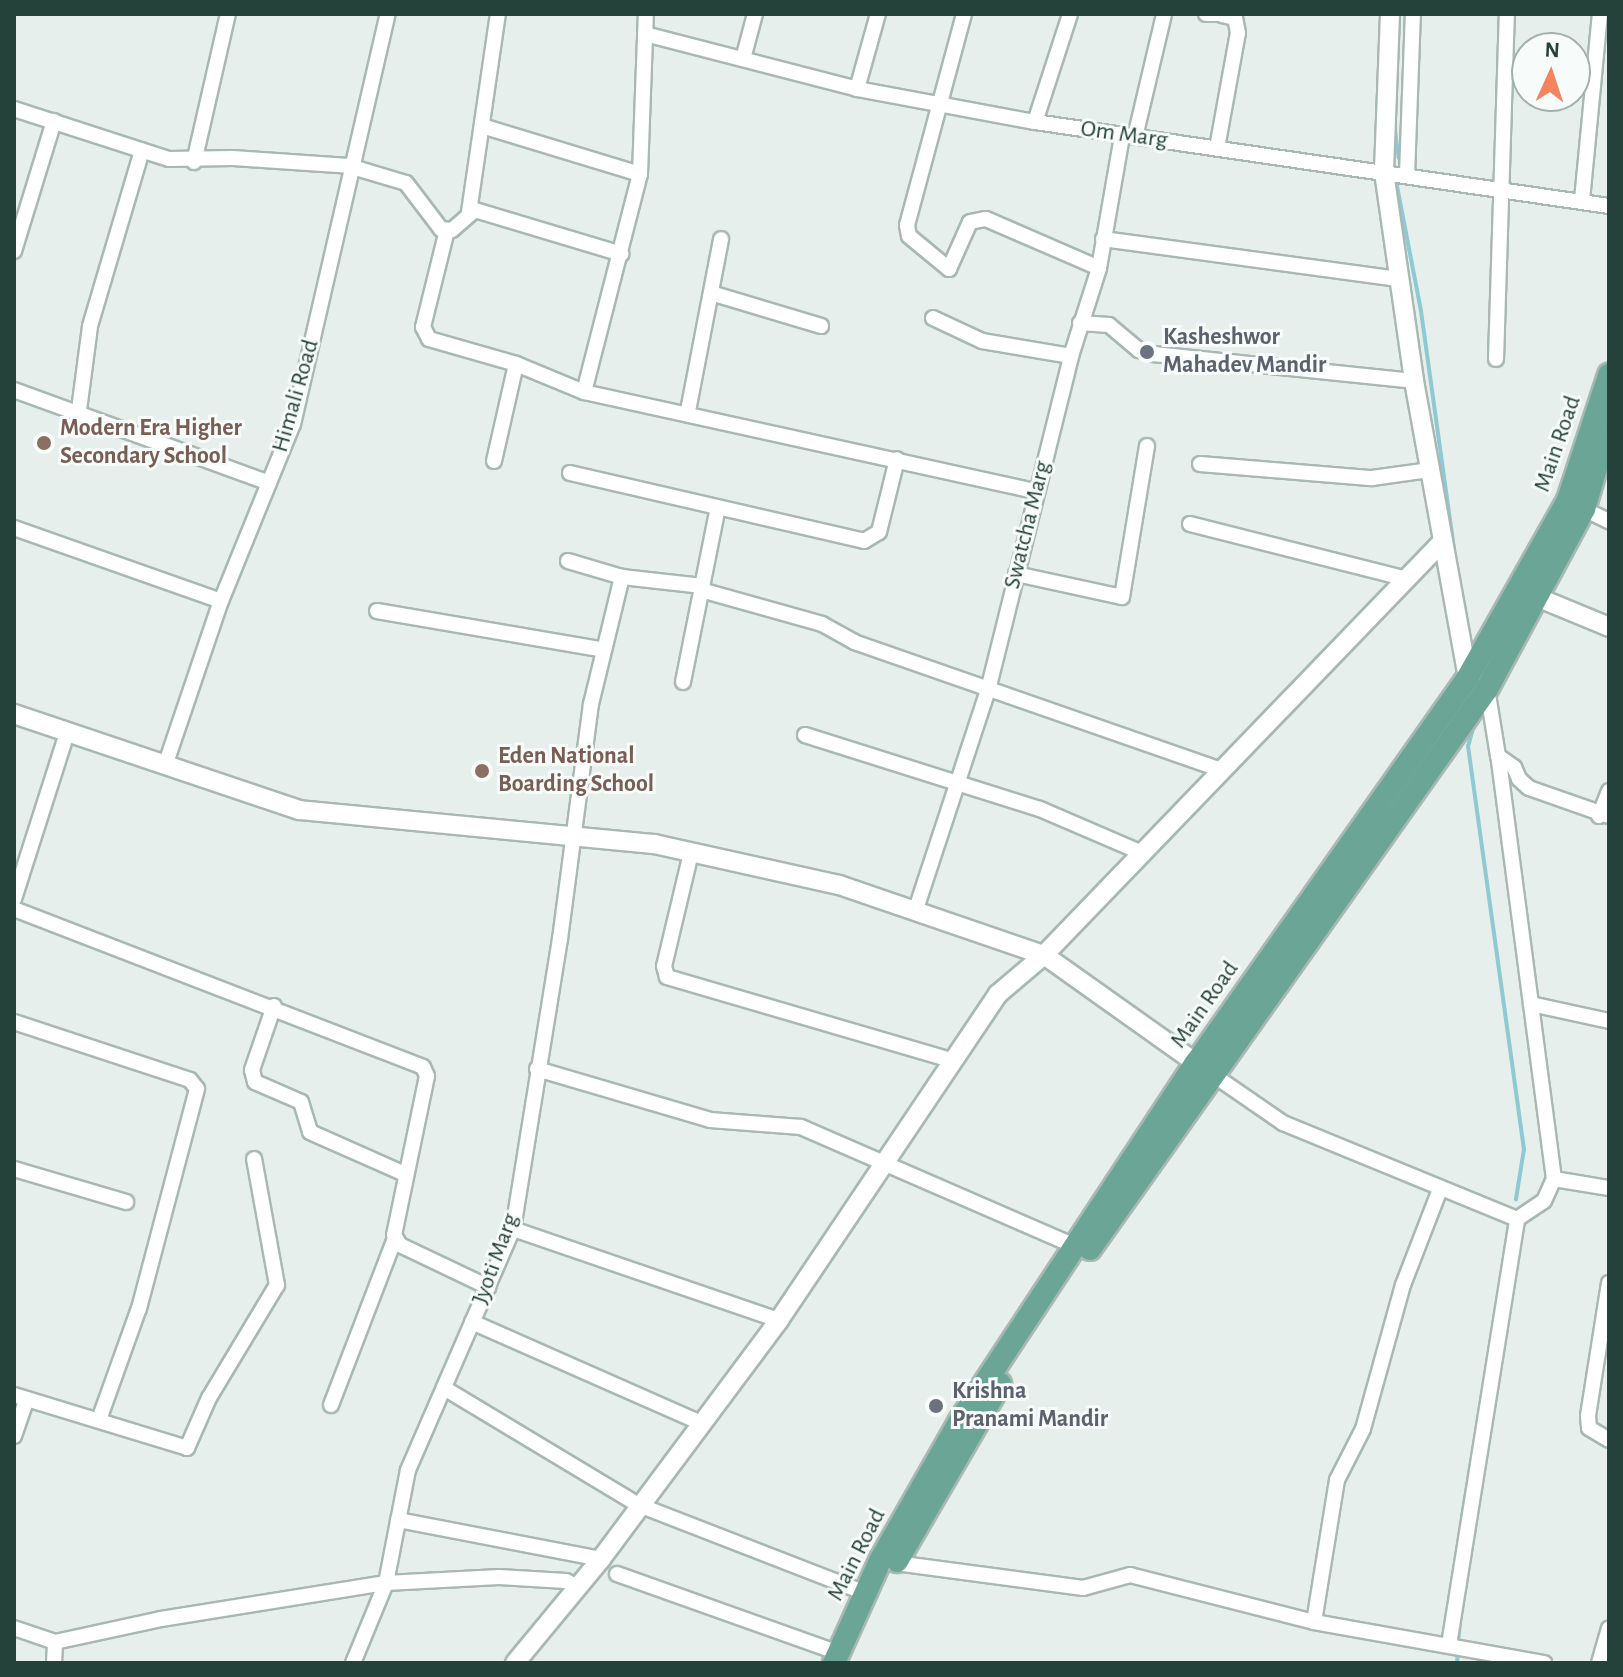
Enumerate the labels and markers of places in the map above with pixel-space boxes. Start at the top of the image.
place label: Kasheshwor Mahadev Mandir [1163,324,1326,380]
marker: Kasheshwor Mahadev Mandir [1138,343,1156,361]
place label: Modern Era Higher Secondary School [60,415,242,471]
marker: Modern Era Higher Secondary School [35,434,53,452]
place label: Eden National Boarding School [498,743,654,799]
marker: Eden National Boarding School [473,762,491,780]
place label: Krishna Pranami Mandir [952,1378,1108,1434]
marker: Krishna Pranami Mandir [927,1397,945,1415]

